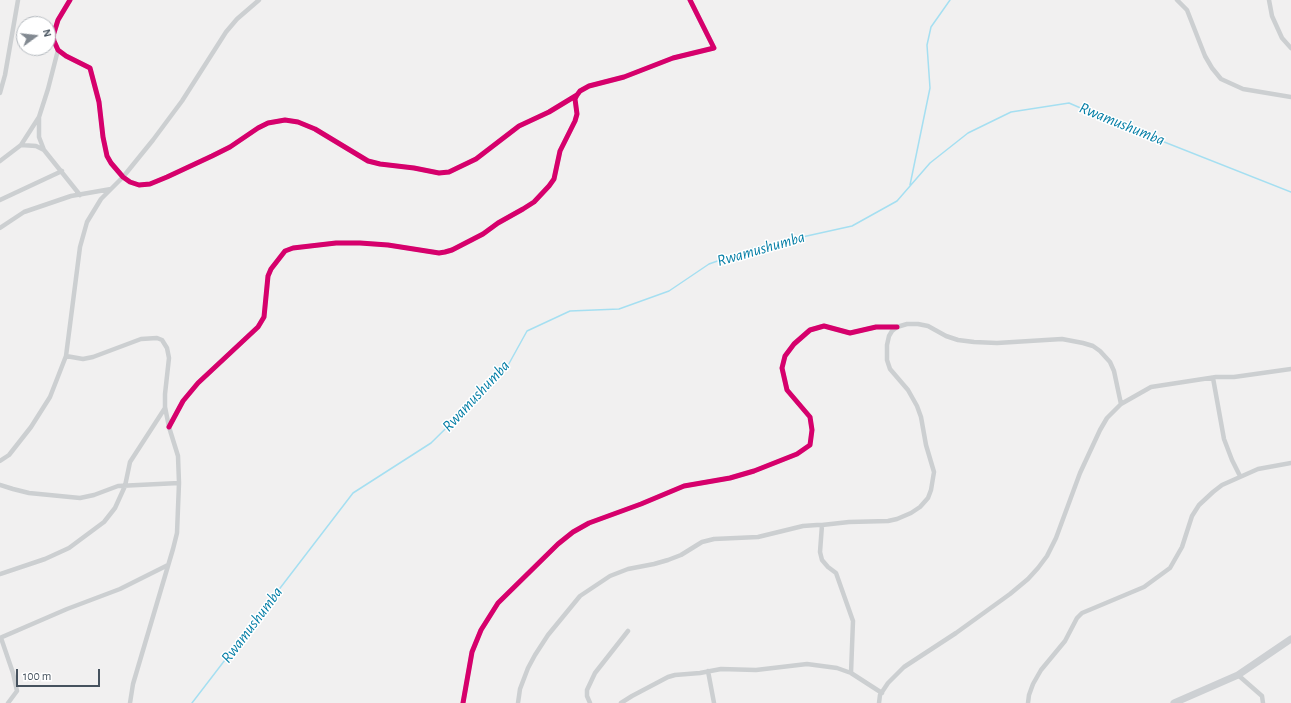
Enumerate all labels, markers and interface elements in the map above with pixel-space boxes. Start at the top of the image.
north arrow [16,16,56,56]
text: N [41,28,53,38]
water label: Rwamushumba [1076,98,1168,150]
water label: Rwamushumba [715,227,807,271]
water label: Rwamushumba [438,356,514,436]
water label: Rwamushumba [217,583,287,667]
scale bar [18,661,102,687]
text: 100 m [23,670,51,682]

